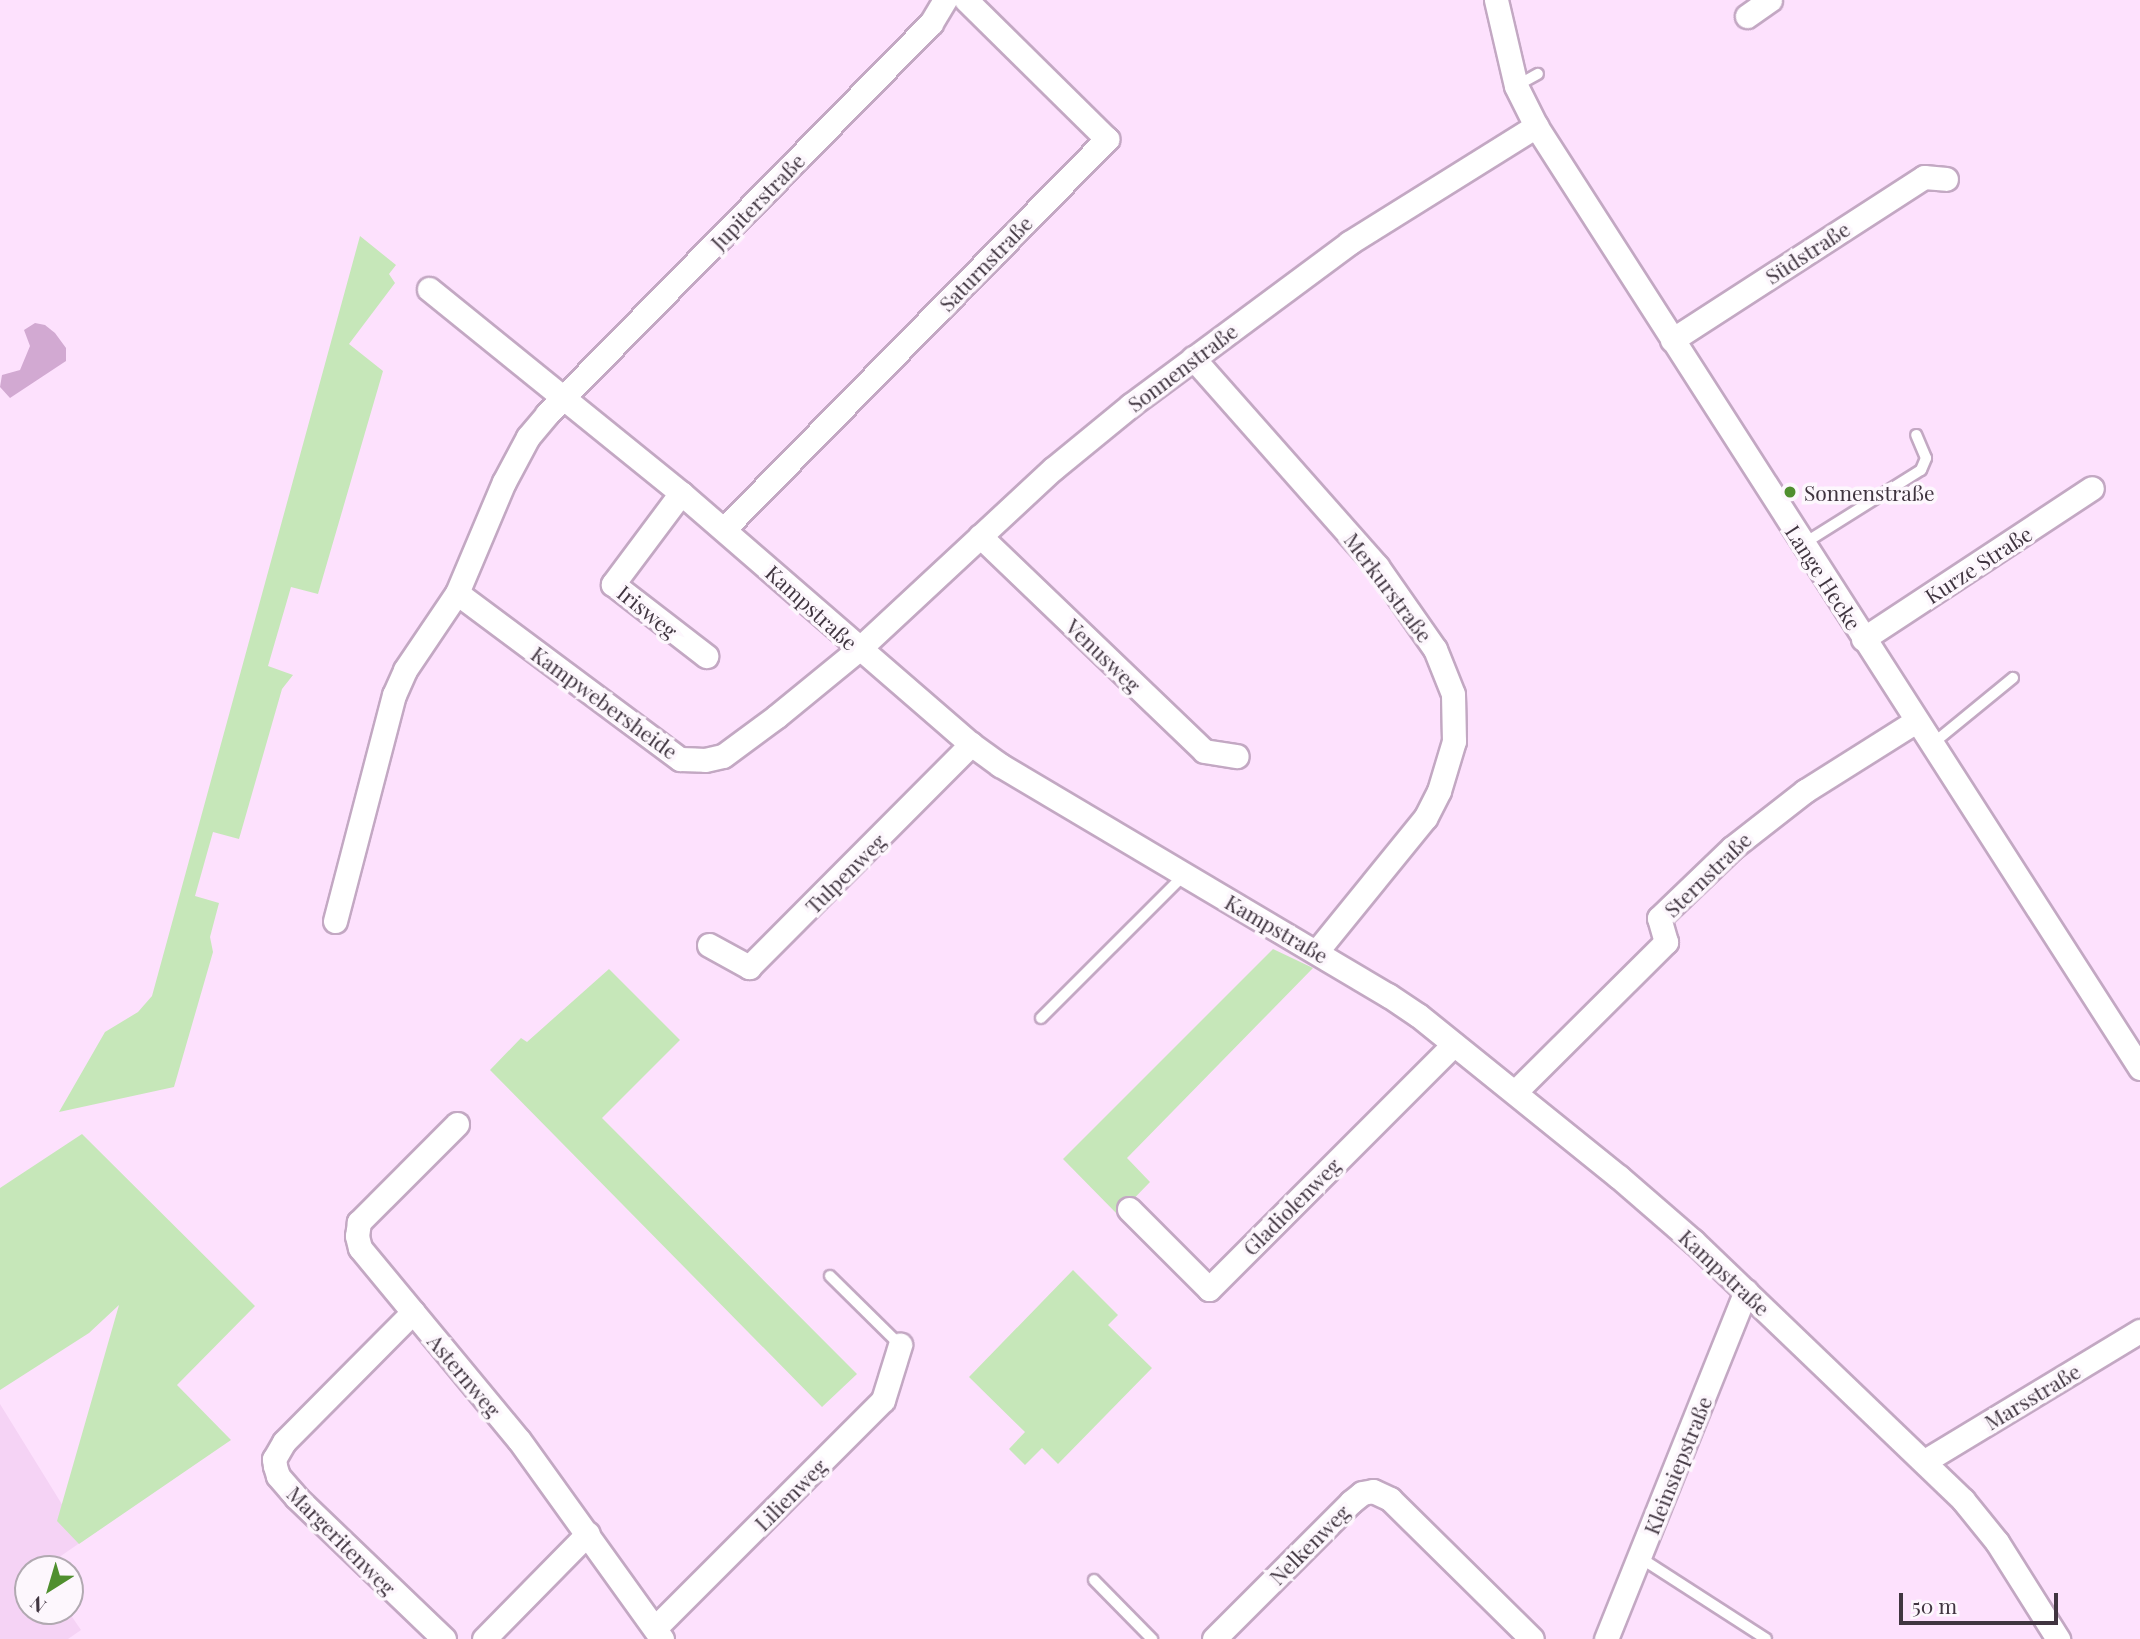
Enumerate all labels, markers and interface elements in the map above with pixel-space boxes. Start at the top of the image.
street label: Jupiterstraße [705,148,809,254]
street label: Saturnstraße [933,210,1037,316]
street label: Südstraße [1760,215,1854,289]
street label: Sonnenstraße [1122,318,1242,416]
place label: Sonnenstraße [1804,479,1935,505]
marker: Sonnenstraße [1782,484,1798,500]
street label: Lange Hecke [1781,520,1867,634]
street label: Kurze Straße [1920,520,2036,608]
street label: Merkurstraße [1340,527,1438,647]
street label: Kampstraße [761,559,863,655]
street label: Irisweg [613,579,683,643]
street label: Venusweg [1061,613,1147,697]
street label: Kampwebersheide [527,640,683,764]
street label: Sternstraße [1658,826,1756,922]
street label: Tulpenweg [800,828,890,918]
street label: Kampstraße [1221,888,1333,968]
street label: Gladiolenweg [1237,1152,1345,1260]
street label: Kampstraße [1675,1224,1775,1320]
street label: Asternweg [423,1329,507,1421]
street label: Marsstraße [1980,1358,2084,1434]
street label: Kleinsiepstraße [1638,1392,1716,1538]
street label: Lilienweg [749,1453,831,1535]
street label: Margeritenweg [282,1480,402,1600]
street label: Nelkenweg [1264,1499,1354,1589]
north arrow [14,1555,84,1625]
scale bar [1902,1580,2061,1624]
text: N [24,1591,51,1620]
text: 50 m [1912,1591,1957,1619]

